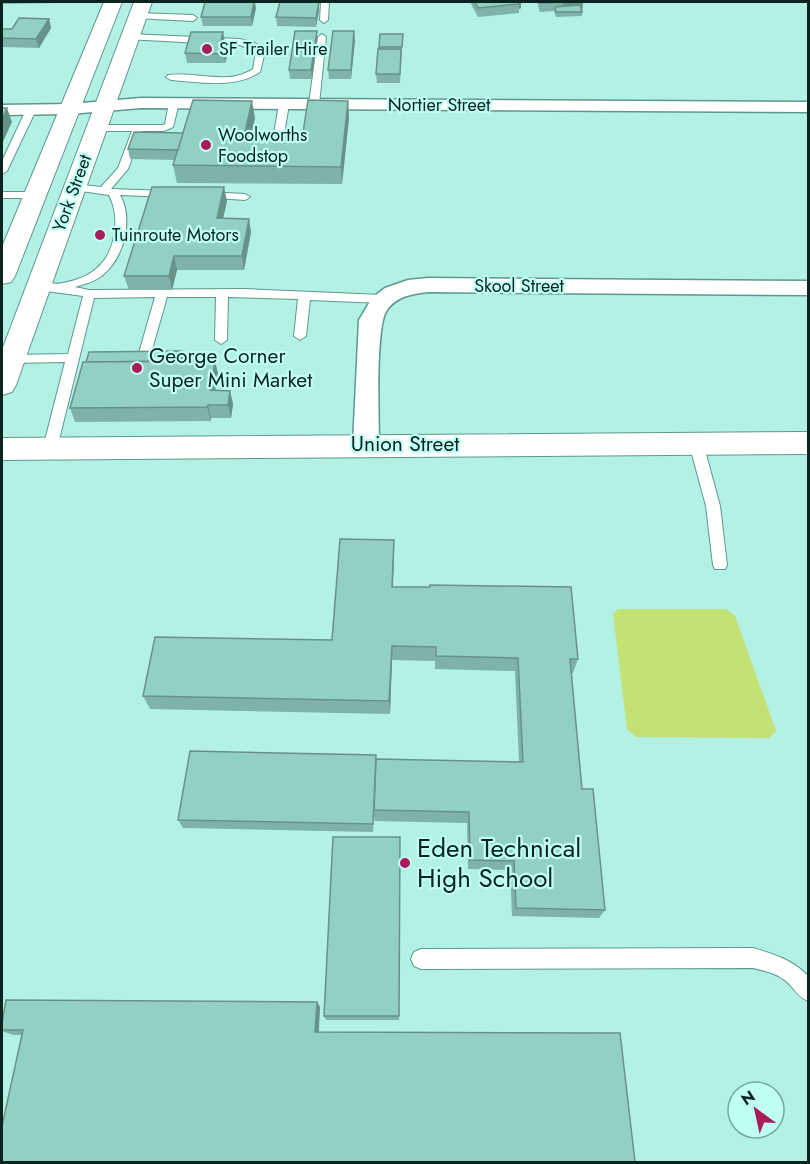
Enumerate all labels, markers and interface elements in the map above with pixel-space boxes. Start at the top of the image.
place label: SF Trailer Hire [219,36,327,62]
marker: SF Trailer Hire [200,42,214,56]
street label: Nortier Street [388,92,491,118]
place label: Woolworths Foodstop [218,122,307,169]
marker: Woolworths Foodstop [199,138,213,152]
street label: York Street [46,150,98,235]
place label: Tuinroute Motors [112,222,239,248]
marker: Tuinroute Motors [93,228,107,242]
street label: Skool Street [474,273,565,299]
place label: George Corner Super Mini Market [149,341,312,395]
marker: George Corner Super Mini Market [130,361,144,375]
street label: Union Street [351,429,459,459]
place label: Eden Technical High School [417,829,581,897]
marker: Eden Technical High School [398,856,412,870]
north arrow [726,1080,786,1140]
text: N [737,1085,760,1111]

